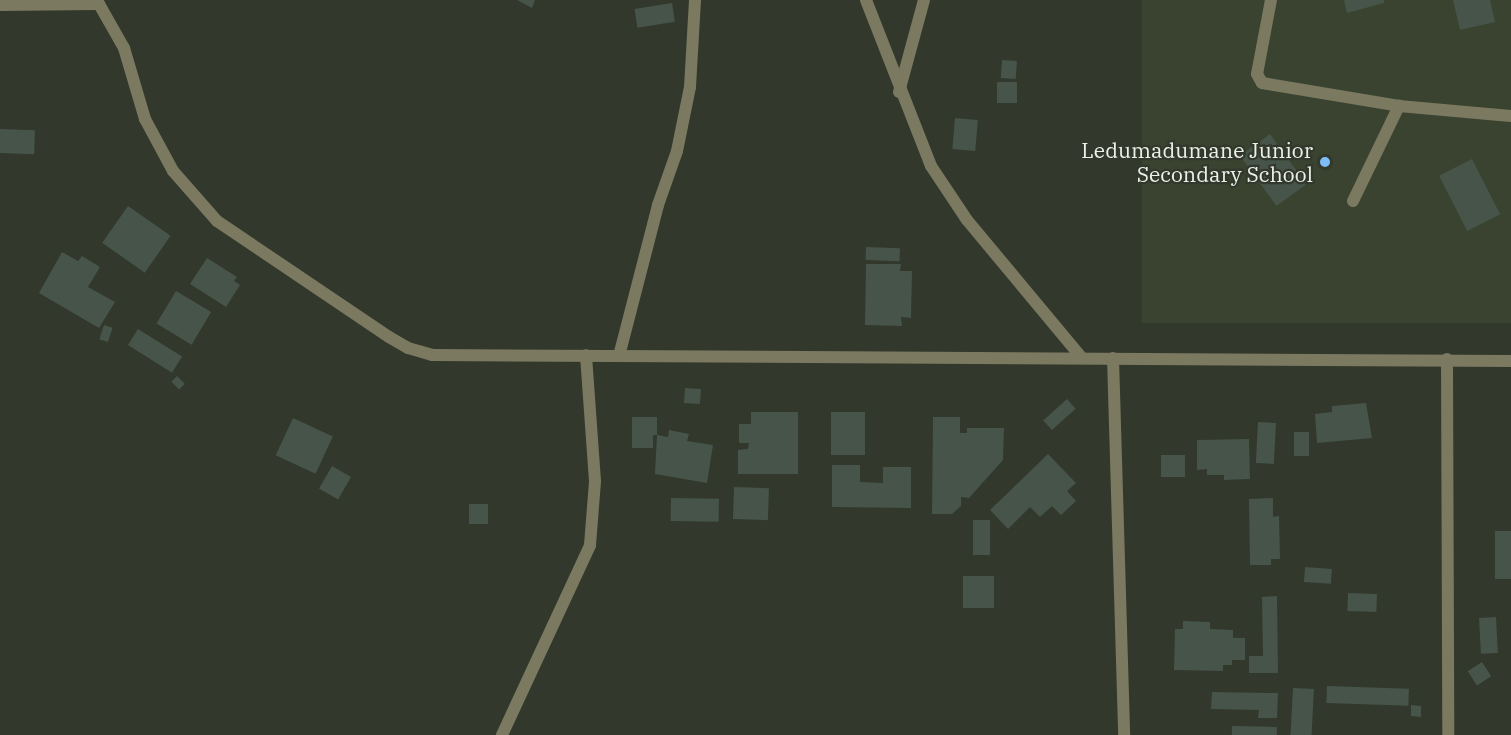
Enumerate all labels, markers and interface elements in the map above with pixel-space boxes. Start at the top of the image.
place label: Ledumadumane Junior Secondary School [1081,137,1313,187]
marker: Ledumadumane Junior Secondary School [1318,155,1332,169]

